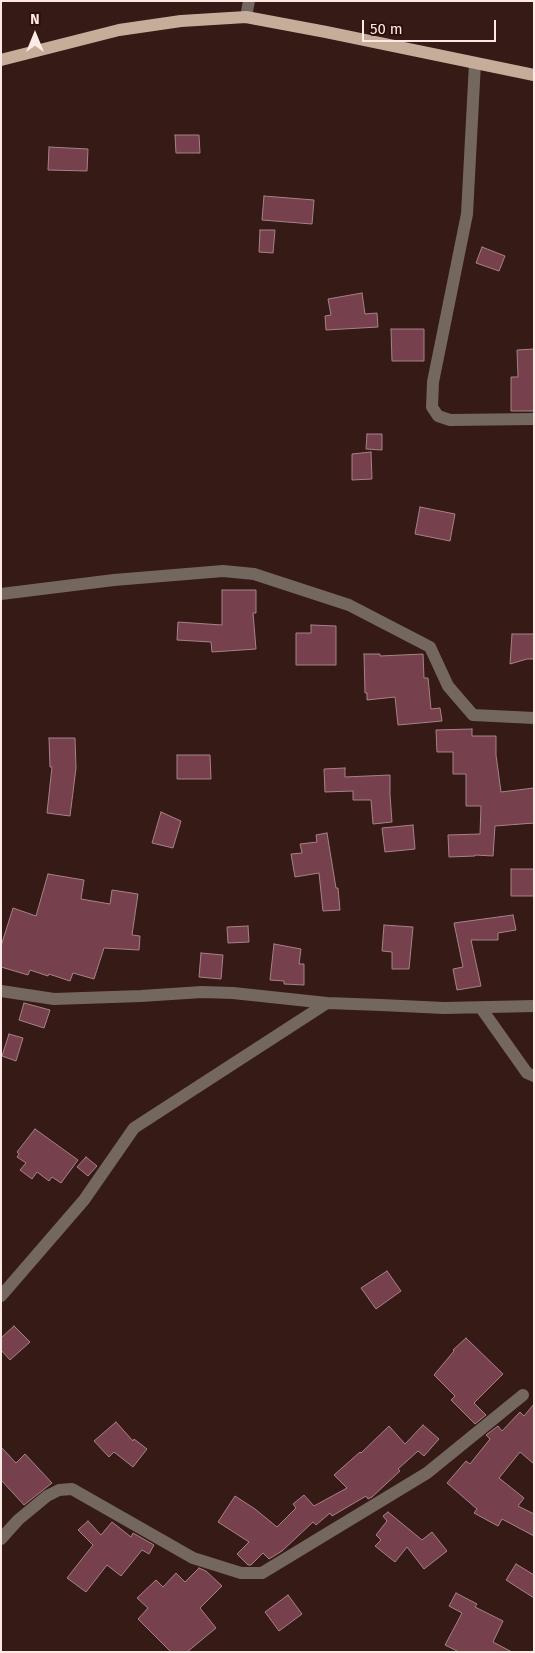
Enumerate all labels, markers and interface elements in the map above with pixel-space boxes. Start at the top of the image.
north arrow [10,10,60,60]
scale bar [365,10,499,42]
text: N [30,11,40,28]
text: 50 m [370,20,403,38]

